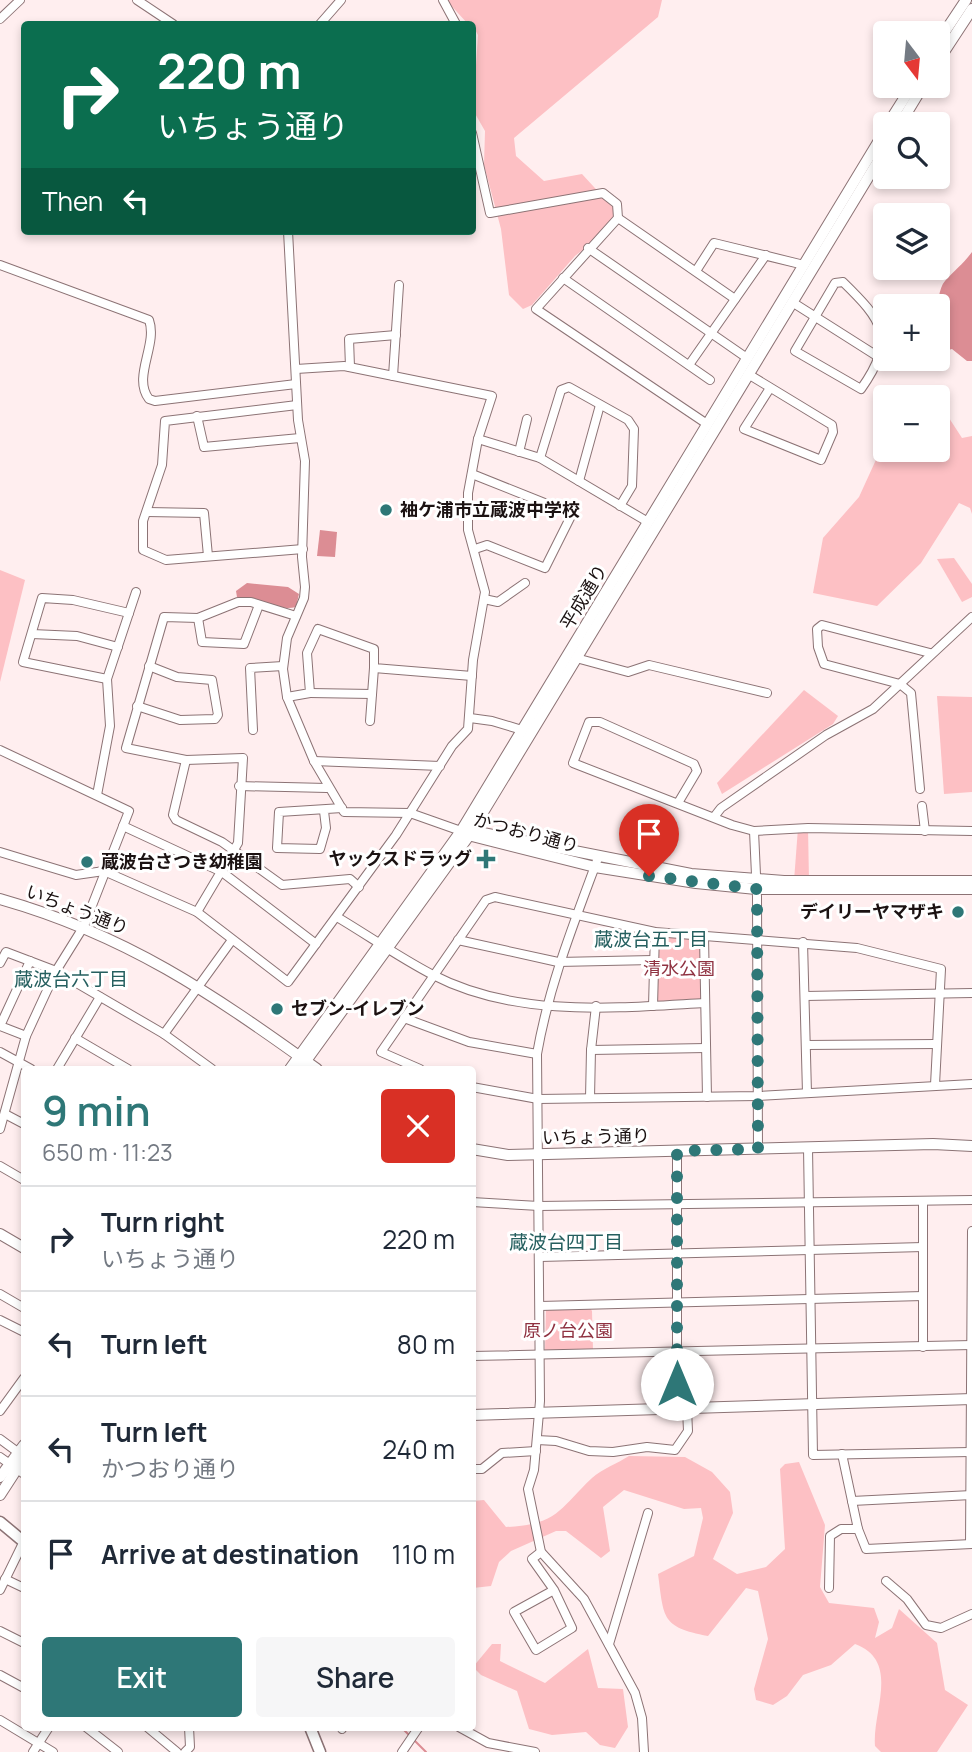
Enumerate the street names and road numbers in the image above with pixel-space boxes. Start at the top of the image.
street label: 平成通り [554,559,612,634]
street label: かつおり通り [471,806,582,858]
street label: いちょう通り [23,879,132,940]
street label: いちょう通り [542,1123,650,1149]

